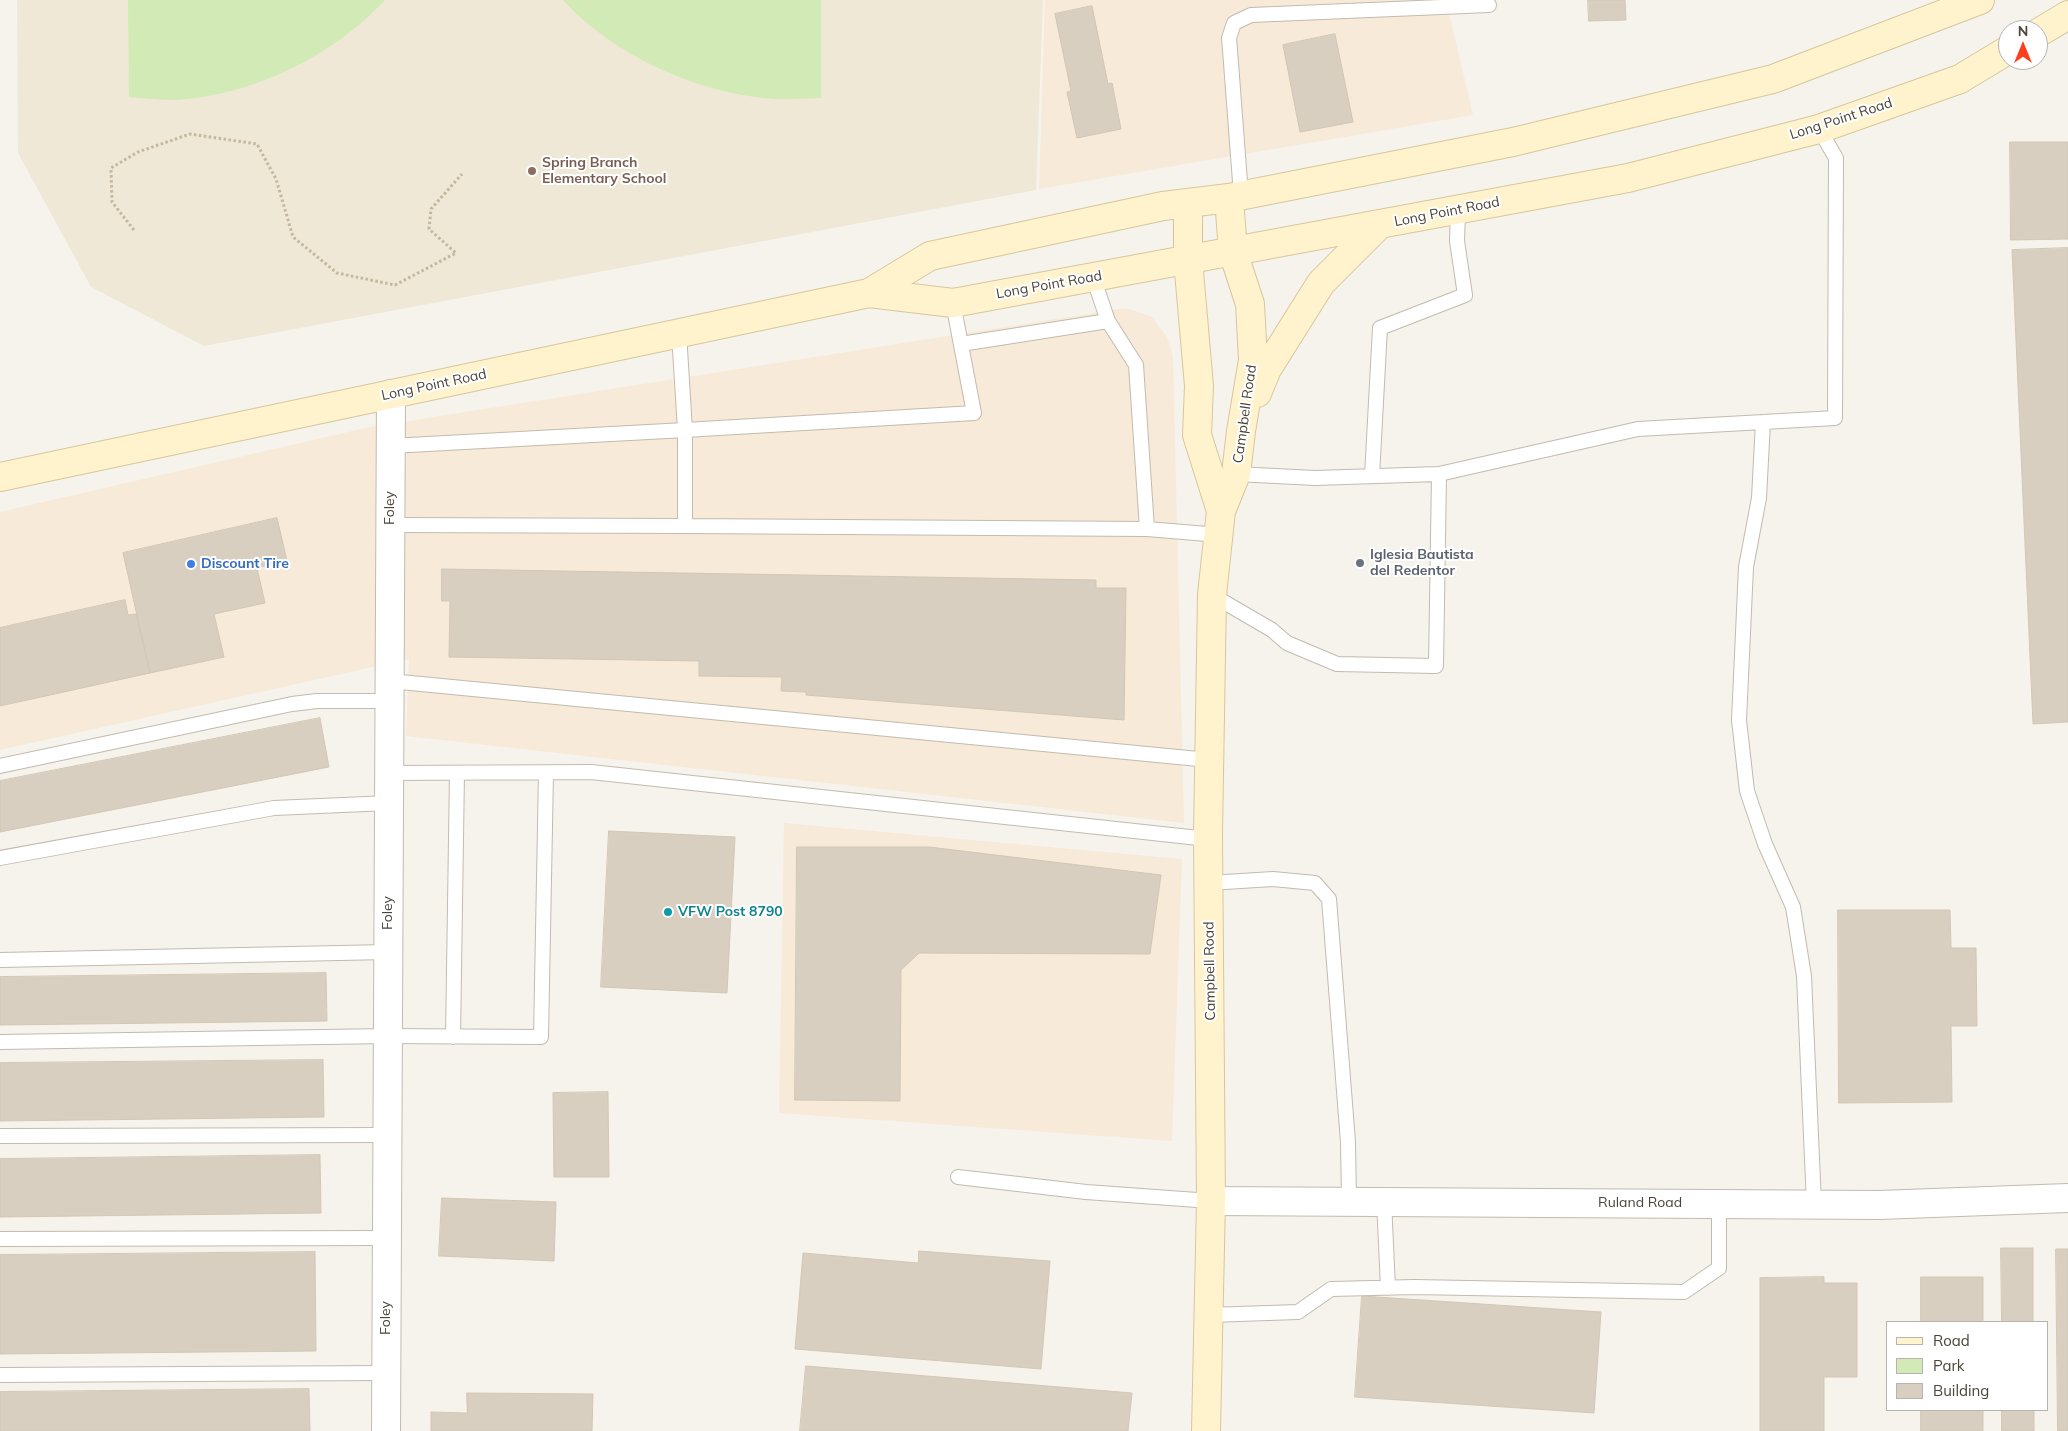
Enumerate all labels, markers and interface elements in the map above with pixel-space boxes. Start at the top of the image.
north arrow [1998,20,2048,70]
text: N [2018,22,2028,40]
street label: Long Point Road [1787,94,1895,144]
place label: Spring Branch Elementary School [542,155,666,188]
marker: Spring Branch Elementary School [526,165,538,177]
street label: Long Point Road [1393,194,1501,230]
street label: Long Point Road [995,267,1103,303]
street label: Campbell Road [1230,364,1260,464]
street label: Long Point Road [380,366,488,404]
street label: Foley [382,491,398,525]
place label: Iglesia Bautista del Redentor [1370,547,1474,580]
place label: Discount Tire [201,556,289,572]
marker: Iglesia Bautista del Redentor [1354,557,1366,569]
marker: Discount Tire [185,558,197,570]
street label: Foley [380,896,396,930]
place label: VFW Post 8790 [678,904,783,920]
marker: VFW Post 8790 [662,906,674,918]
street label: Campbell Road [1201,921,1219,1021]
street label: Ruland Road [1598,1195,1682,1211]
street label: Foley [378,1301,394,1335]
legend [1886,1321,2048,1411]
text: Road [1933,1331,1970,1350]
text: Park [1933,1356,1965,1375]
text: Building [1933,1381,1989,1400]

